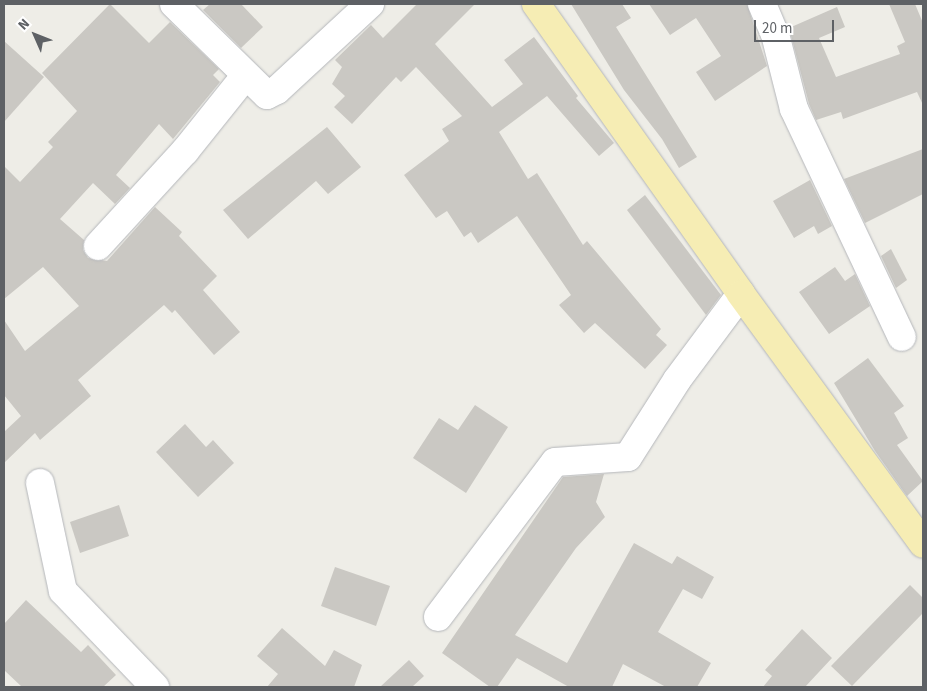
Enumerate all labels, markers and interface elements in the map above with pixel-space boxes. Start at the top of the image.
north arrow [10,10,60,60]
scale bar [757,10,837,42]
text: N [14,14,35,35]
text: 20 m [762,18,792,39]

